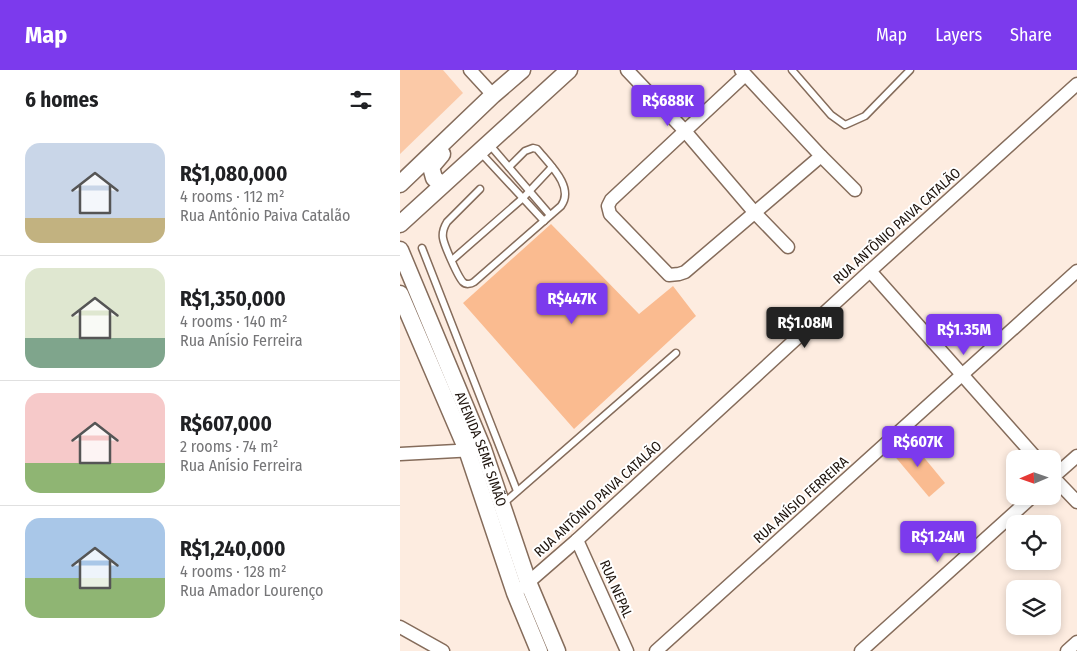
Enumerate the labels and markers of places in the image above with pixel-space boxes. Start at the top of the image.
pin: R$688K [627,85,709,127]
pin: R$447K [531,282,613,325]
pin: R$1.08M [759,306,851,349]
pin: R$1.35M [918,314,1010,356]
pin: R$607K [877,426,959,468]
pin: R$1.24M [892,520,984,563]

